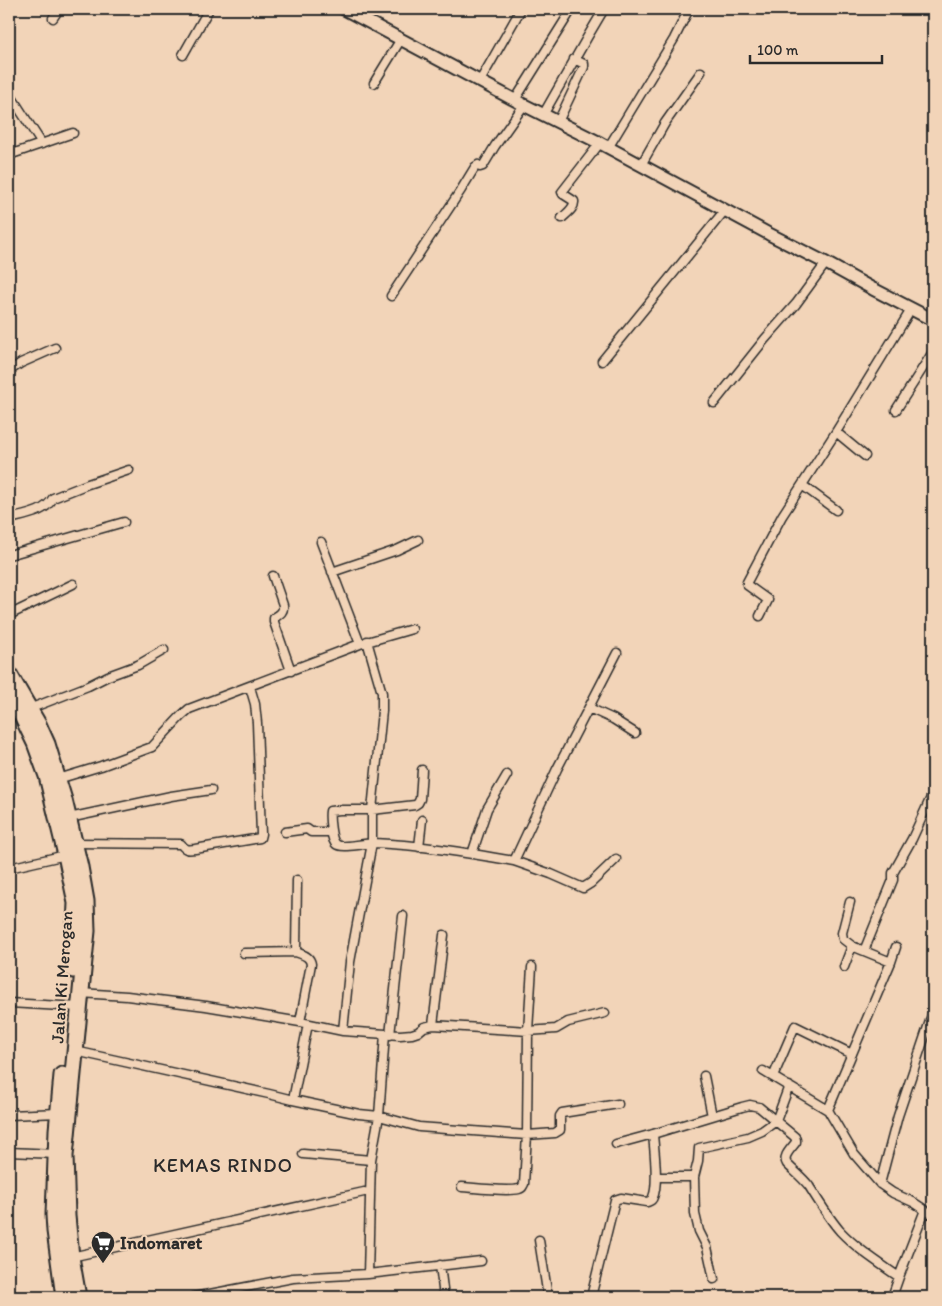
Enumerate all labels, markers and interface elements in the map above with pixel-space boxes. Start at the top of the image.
scale bar [750,32,882,64]
text: 100 m [757,41,799,59]
street label: Jalan Ki Merogan [46,910,78,1044]
district label: KEMAS RINDO [153,1153,293,1177]
supermarket icon: Indomaret [90,1230,116,1264]
place label: Indomaret [120,1232,203,1254]

